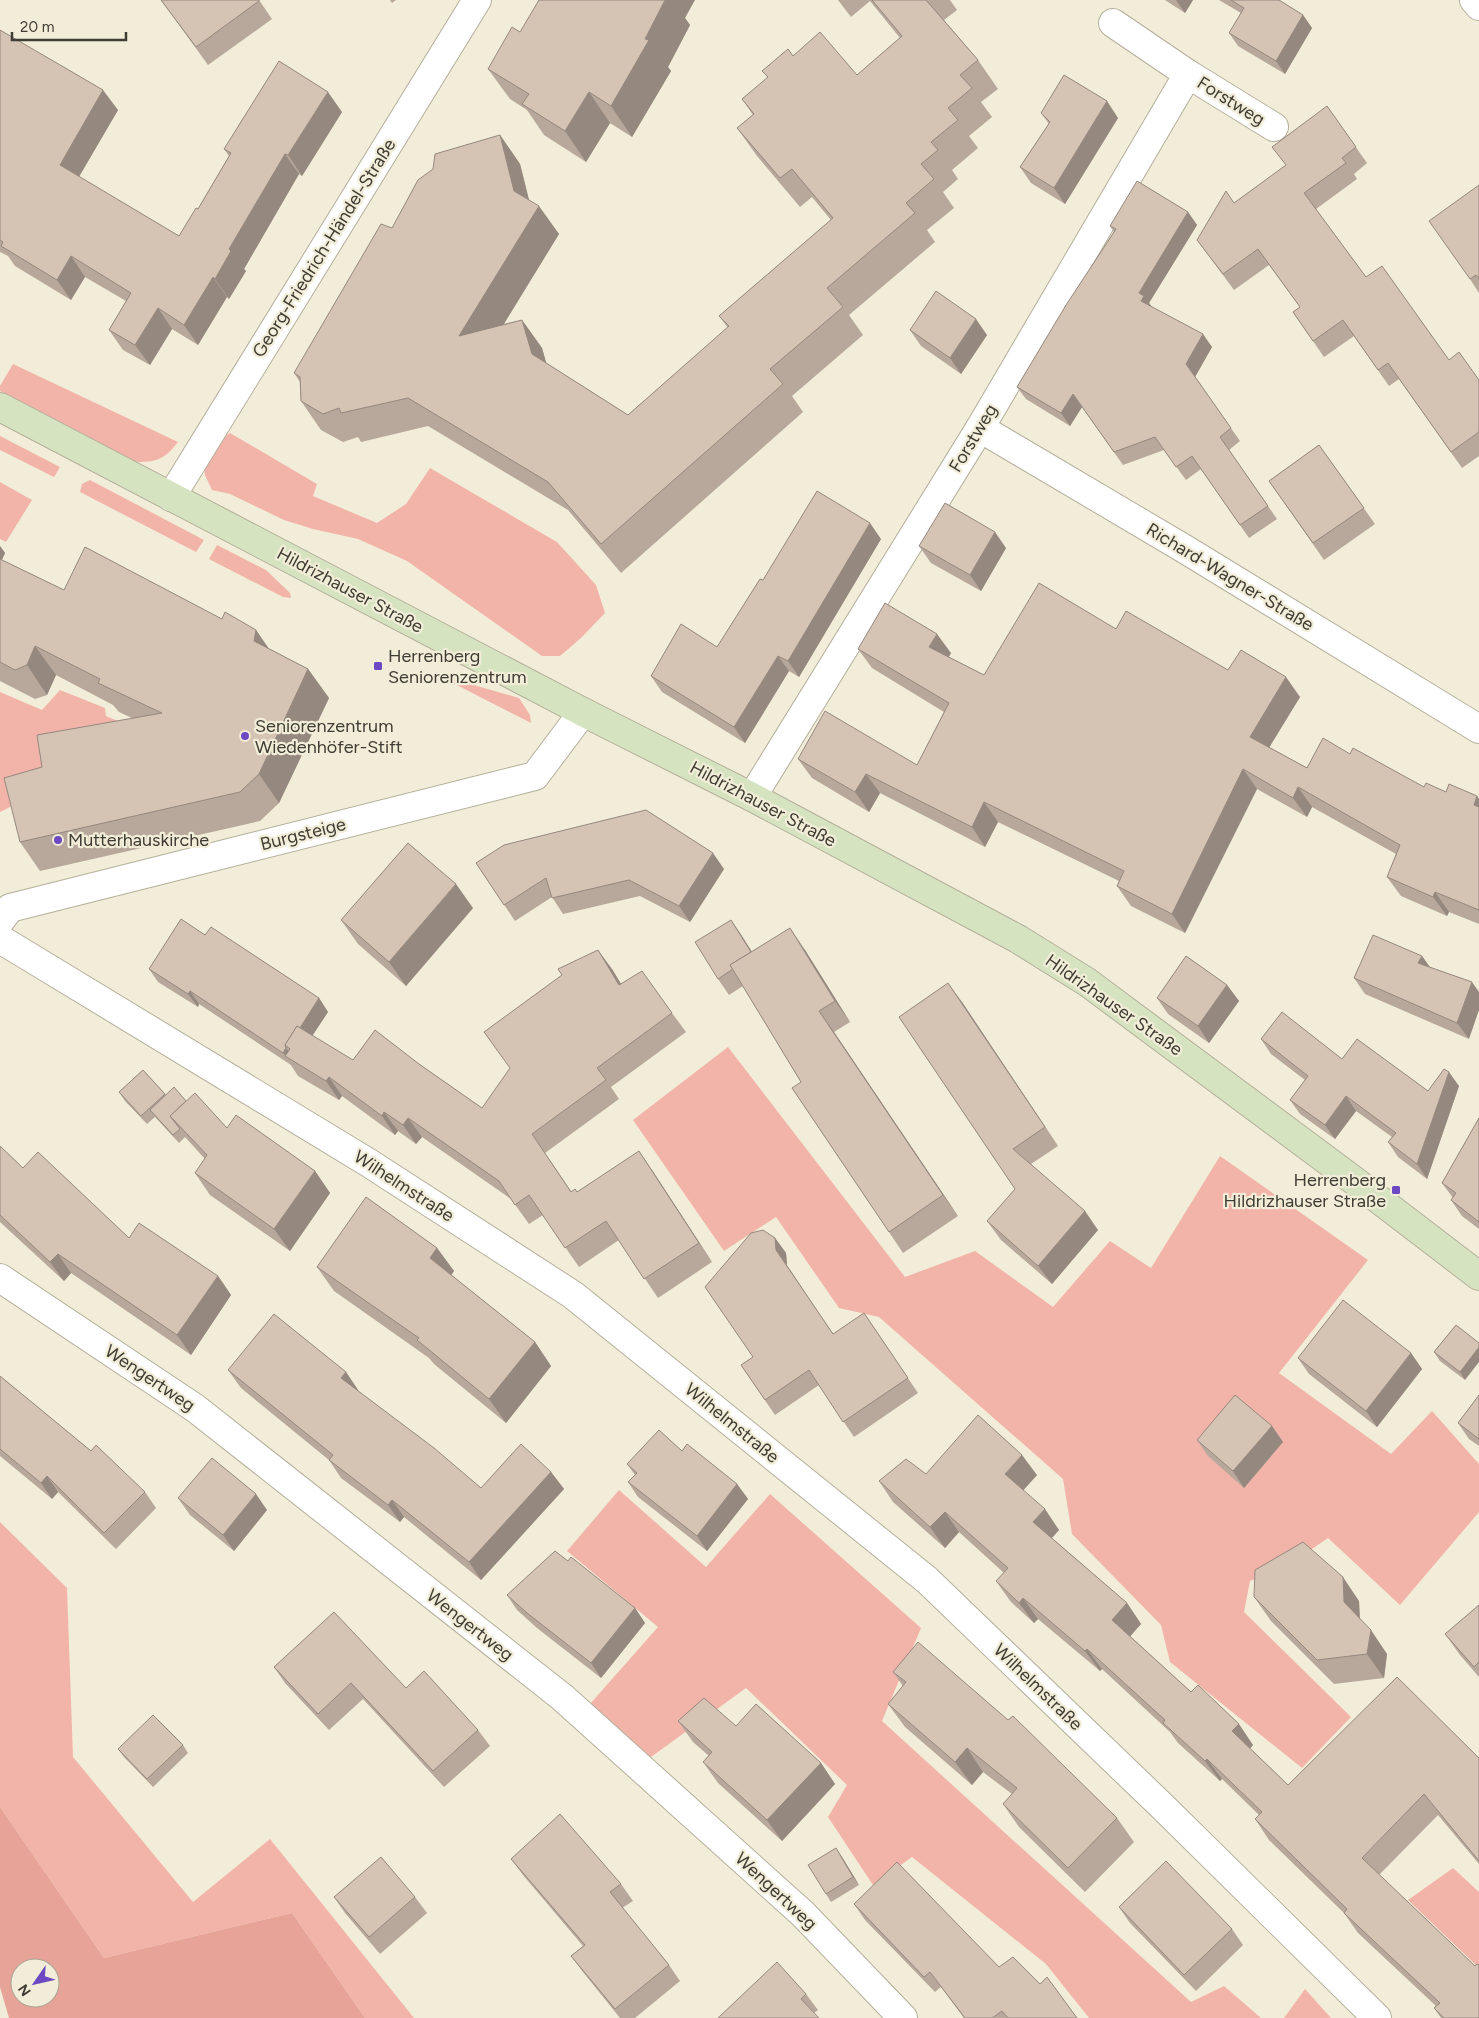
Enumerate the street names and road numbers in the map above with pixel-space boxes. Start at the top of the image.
street label: Forstweg [1193,72,1269,130]
street label: Georg-Friedrich-Händel-Straße [247,135,401,361]
street label: Forstweg [944,400,1002,476]
street label: Richard-Wagner-Straße [1142,518,1318,636]
street label: Hildrizhauser Straße [273,542,427,638]
street label: Hildrizhauser Straße [686,756,840,852]
street label: Burgsteige [258,813,348,855]
street label: Hildrizhauser Straße [1041,949,1187,1061]
street label: Wilhelmstraße [350,1145,458,1227]
street label: Wengertweg [101,1340,199,1416]
street label: Wilhelmstraße [680,1378,784,1468]
street label: Wengertweg [422,1584,518,1666]
street label: Wilhelmstraße [989,1639,1087,1735]
street label: Wengertweg [730,1847,822,1935]

